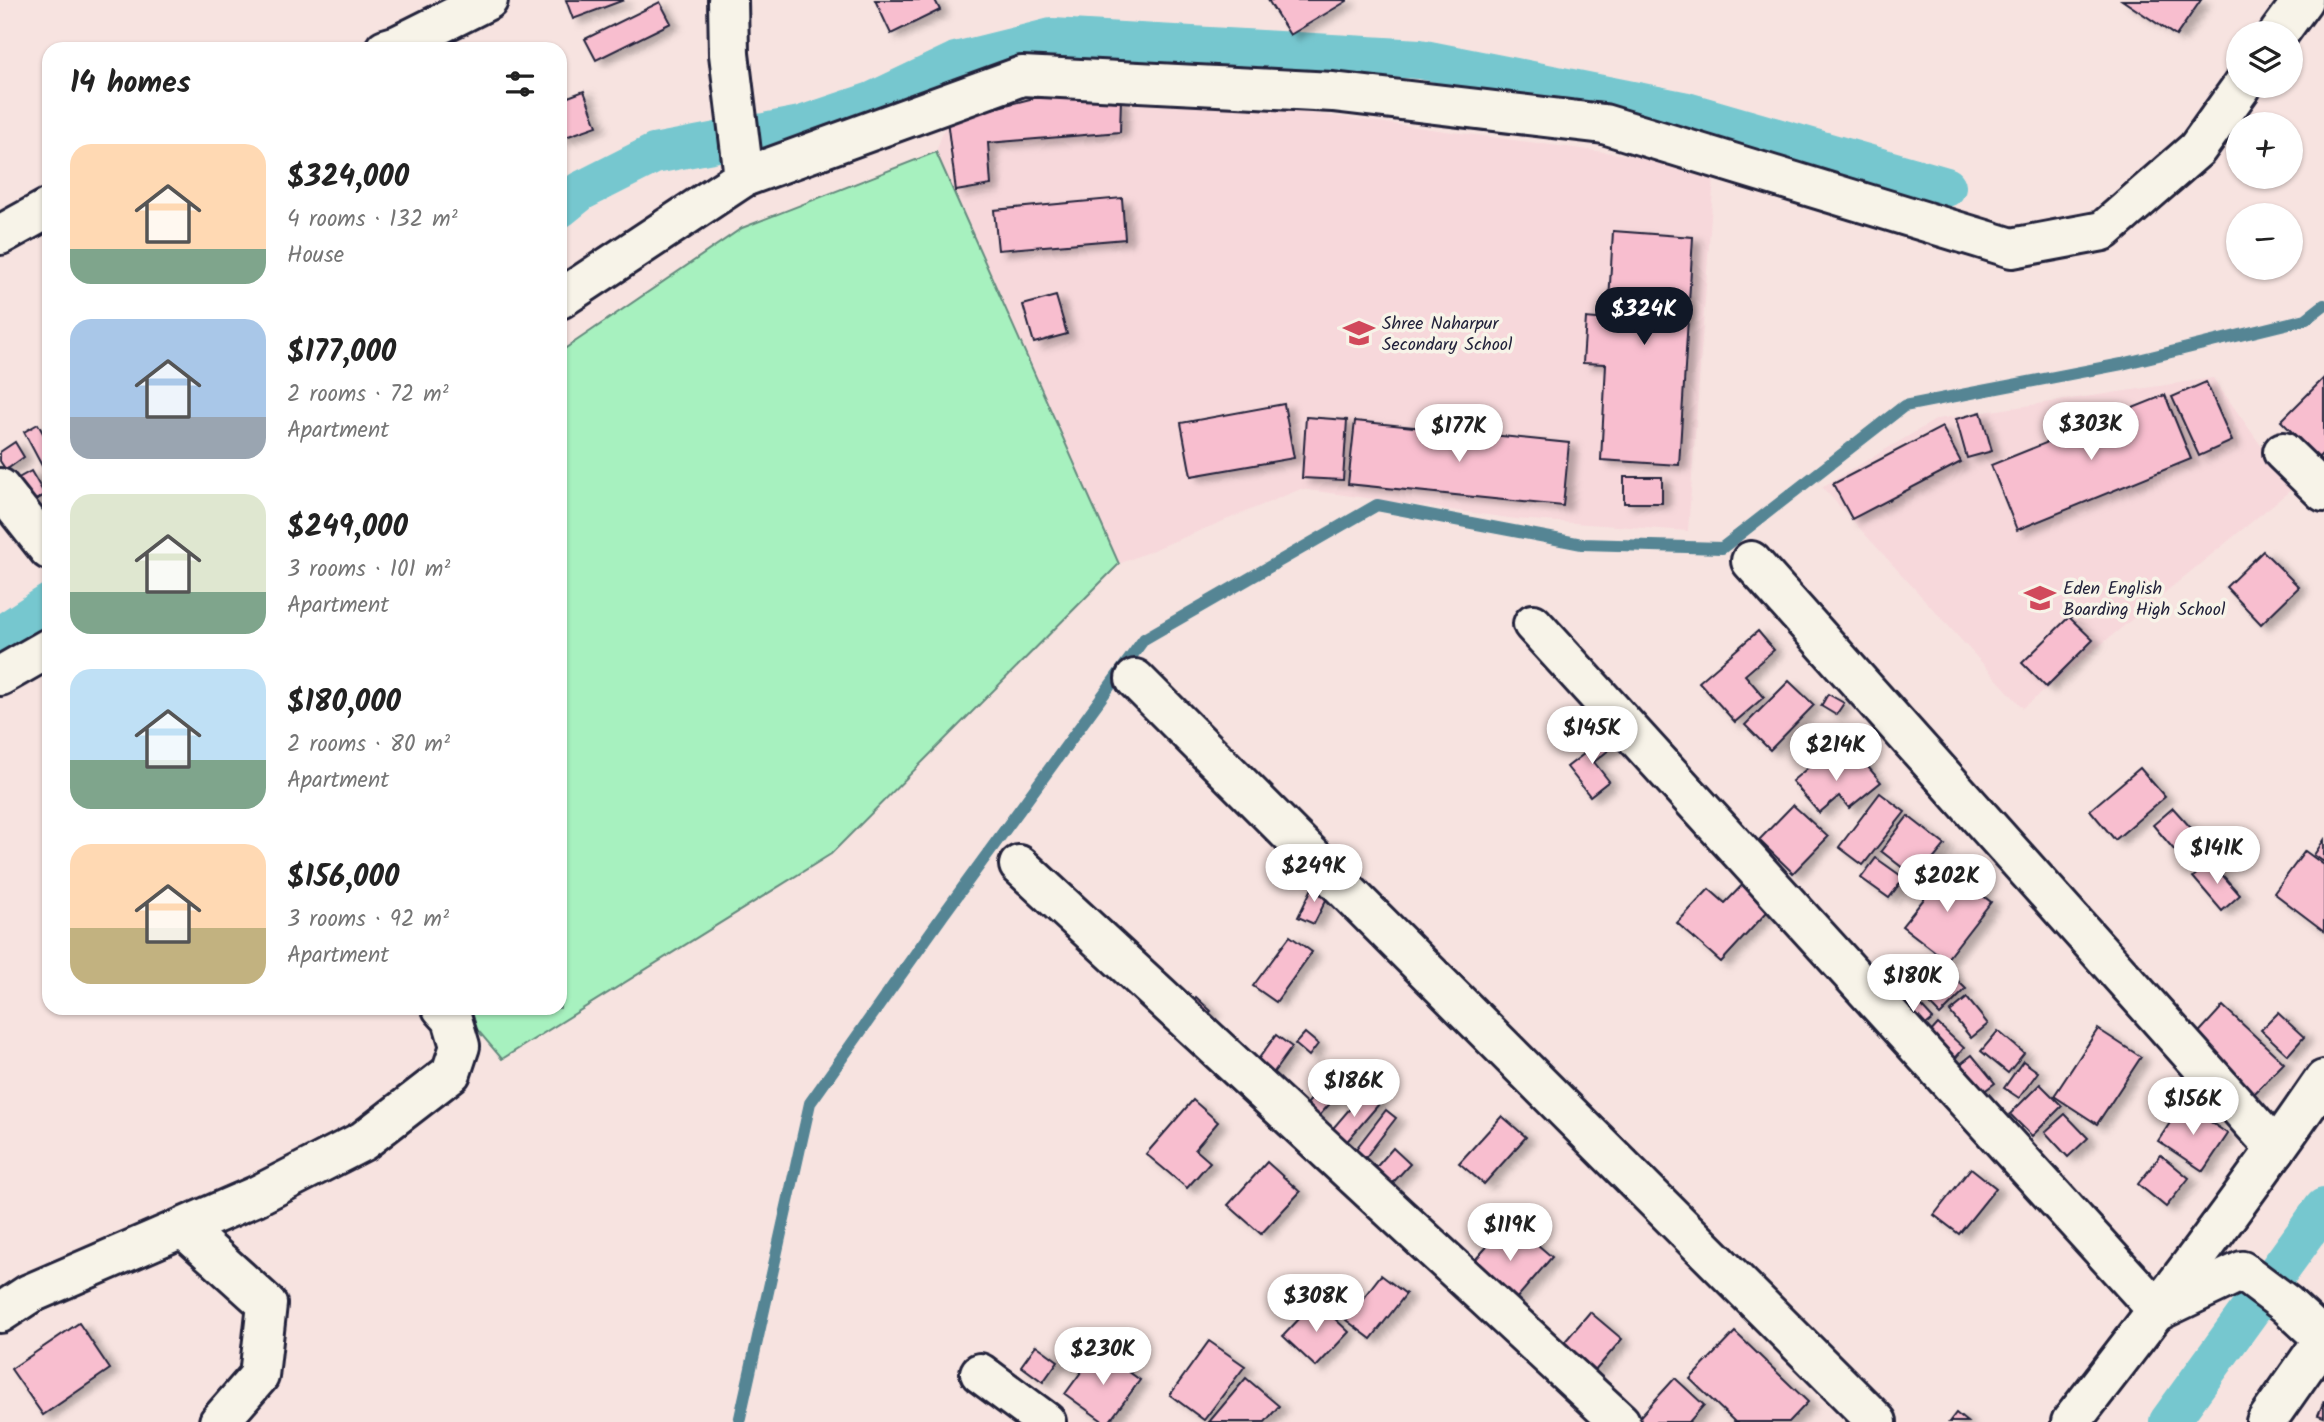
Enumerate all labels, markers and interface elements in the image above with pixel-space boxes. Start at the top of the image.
map controls [2226,21,2303,280]
button: layers [2226,21,2303,98]
text: 14 homes [70,60,191,108]
icon: filters [501,65,539,103]
button: + [2226,112,2303,189]
text: $324,000 [287,154,409,202]
icon: home [126,172,210,256]
text: 4 rooms · 132 m² [287,202,458,238]
button: − [2226,203,2303,280]
text: House [287,238,344,274]
pin: $324K [1595,288,1693,347]
text: $324K [1611,292,1677,328]
place label: Shree Naharpur Secondary School [1382,310,1513,360]
school or university icon: Shree Naharpur Secondary School [1342,316,1376,350]
text: $177,000 [287,329,396,377]
icon: home [126,347,210,431]
text: 2 rooms · 72 m² [287,377,449,413]
pin: $303K [2042,402,2140,462]
pin: $177K [1410,405,1508,464]
text: $303K [2059,407,2123,443]
text: $177K [1431,409,1487,445]
text: Apartment [287,413,389,449]
text: $249,000 [287,504,408,552]
icon: home [126,522,210,606]
text: 3 rooms · 101 m² [287,552,450,588]
place label: Eden English Boarding High School [2063,575,2226,625]
school or university icon: Eden English Boarding High School [2023,581,2057,615]
text: Apartment [287,588,389,624]
text: $180,000 [287,679,401,727]
icon: home [126,697,210,781]
pin: $145K [1543,706,1641,766]
text: $145K [1563,711,1621,747]
pin: $214K [1787,724,1885,783]
text: 2 rooms · 80 m² [287,727,450,763]
text: $214K [1806,728,1866,764]
text: Apartment [287,763,389,799]
pin: $141K [2168,826,2266,886]
text: $141K [2190,831,2244,867]
pin: $249K [1265,844,1363,904]
text: $249K [1281,849,1347,885]
text: $156,000 [287,854,399,902]
pin: $202K [1898,855,1996,914]
text: $202K [1914,859,1980,895]
icon: home [126,872,210,956]
text: 3 rooms · 92 m² [287,902,449,938]
text: Apartment [287,938,389,974]
pin: $180K [1864,954,1962,1014]
text: $180K [1883,959,1943,995]
pin: $186K [1305,1060,1403,1119]
text: $186K [1324,1064,1384,1100]
pin: $156K [2144,1078,2242,1137]
text: $156K [2164,1082,2222,1118]
pin: $119K [1461,1204,1559,1263]
text: $119K [1484,1208,1537,1244]
pin: $308K [1267,1274,1365,1334]
text: $308K [1283,1279,1349,1315]
pin: $230K [1054,1328,1152,1387]
text: $230K [1070,1332,1136,1368]

